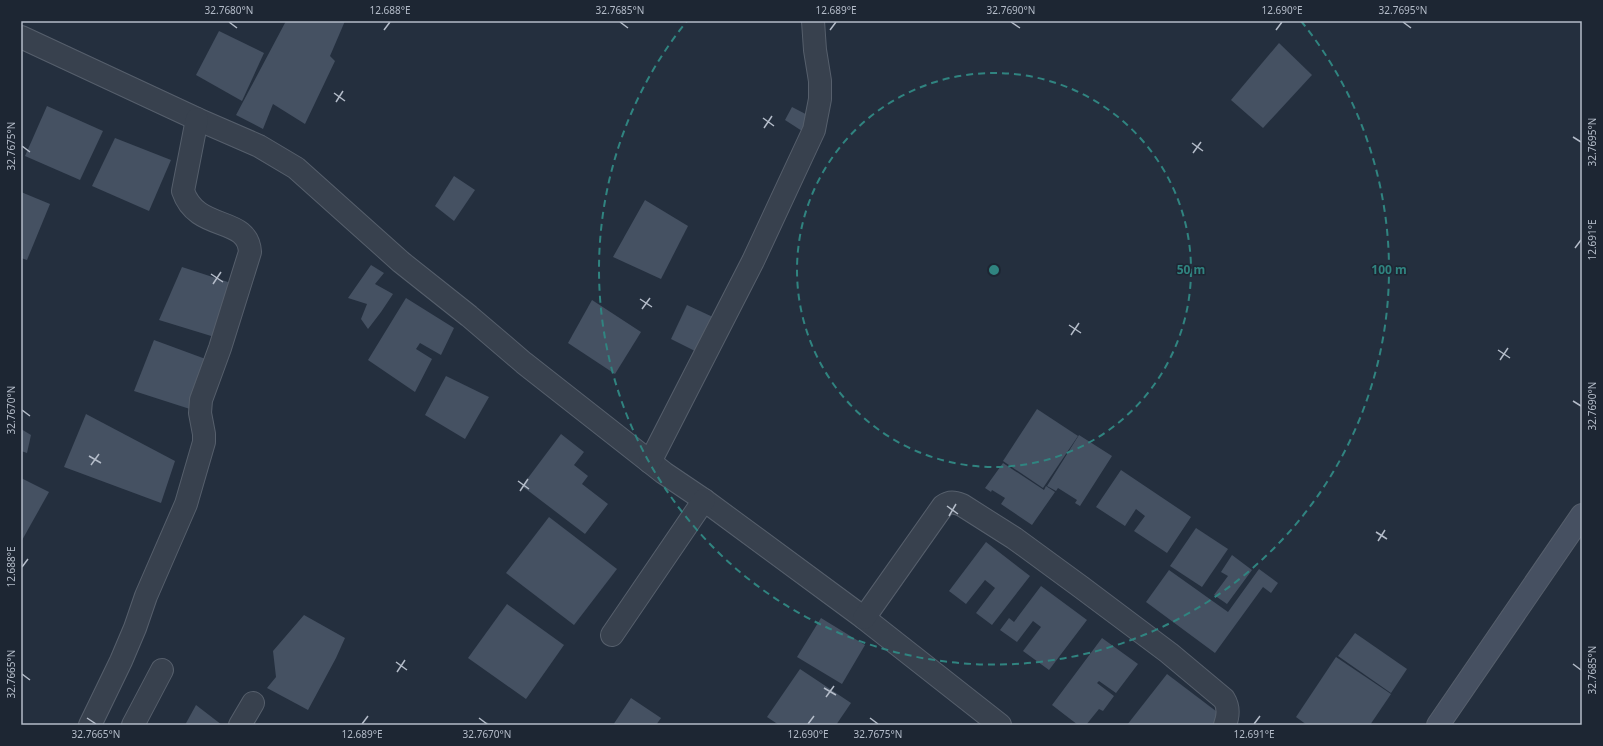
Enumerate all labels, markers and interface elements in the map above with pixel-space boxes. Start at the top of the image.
text: 32.7680°N [205,3,253,17]
text: 12.688°E [369,3,411,17]
text: 32.7685°N [596,3,644,17]
text: 12.689°E [815,3,857,17]
text: 32.7690°N [987,3,1035,17]
text: 12.690°E [1261,3,1303,17]
text: 32.7695°N [1379,3,1427,17]
text: 32.7695°N [1585,118,1599,166]
text: 32.7675°N [4,122,18,170]
text: 12.691°E [1585,219,1599,261]
text: 50 m [1177,261,1205,278]
text: 100 m [1371,261,1407,278]
centre of rings [987,263,1001,277]
text: 32.7690°N [1585,382,1599,430]
text: 32.7670°N [4,386,18,434]
text: 12.688°E [4,546,18,588]
text: 32.7685°N [1585,646,1599,694]
text: 32.7665°N [4,650,18,698]
text: 32.7665°N [72,727,120,741]
text: 12.689°E [341,727,383,741]
text: 32.7670°N [463,727,511,741]
text: 12.690°E [787,727,829,741]
text: 32.7675°N [854,727,902,741]
text: 12.691°E [1233,727,1275,741]

